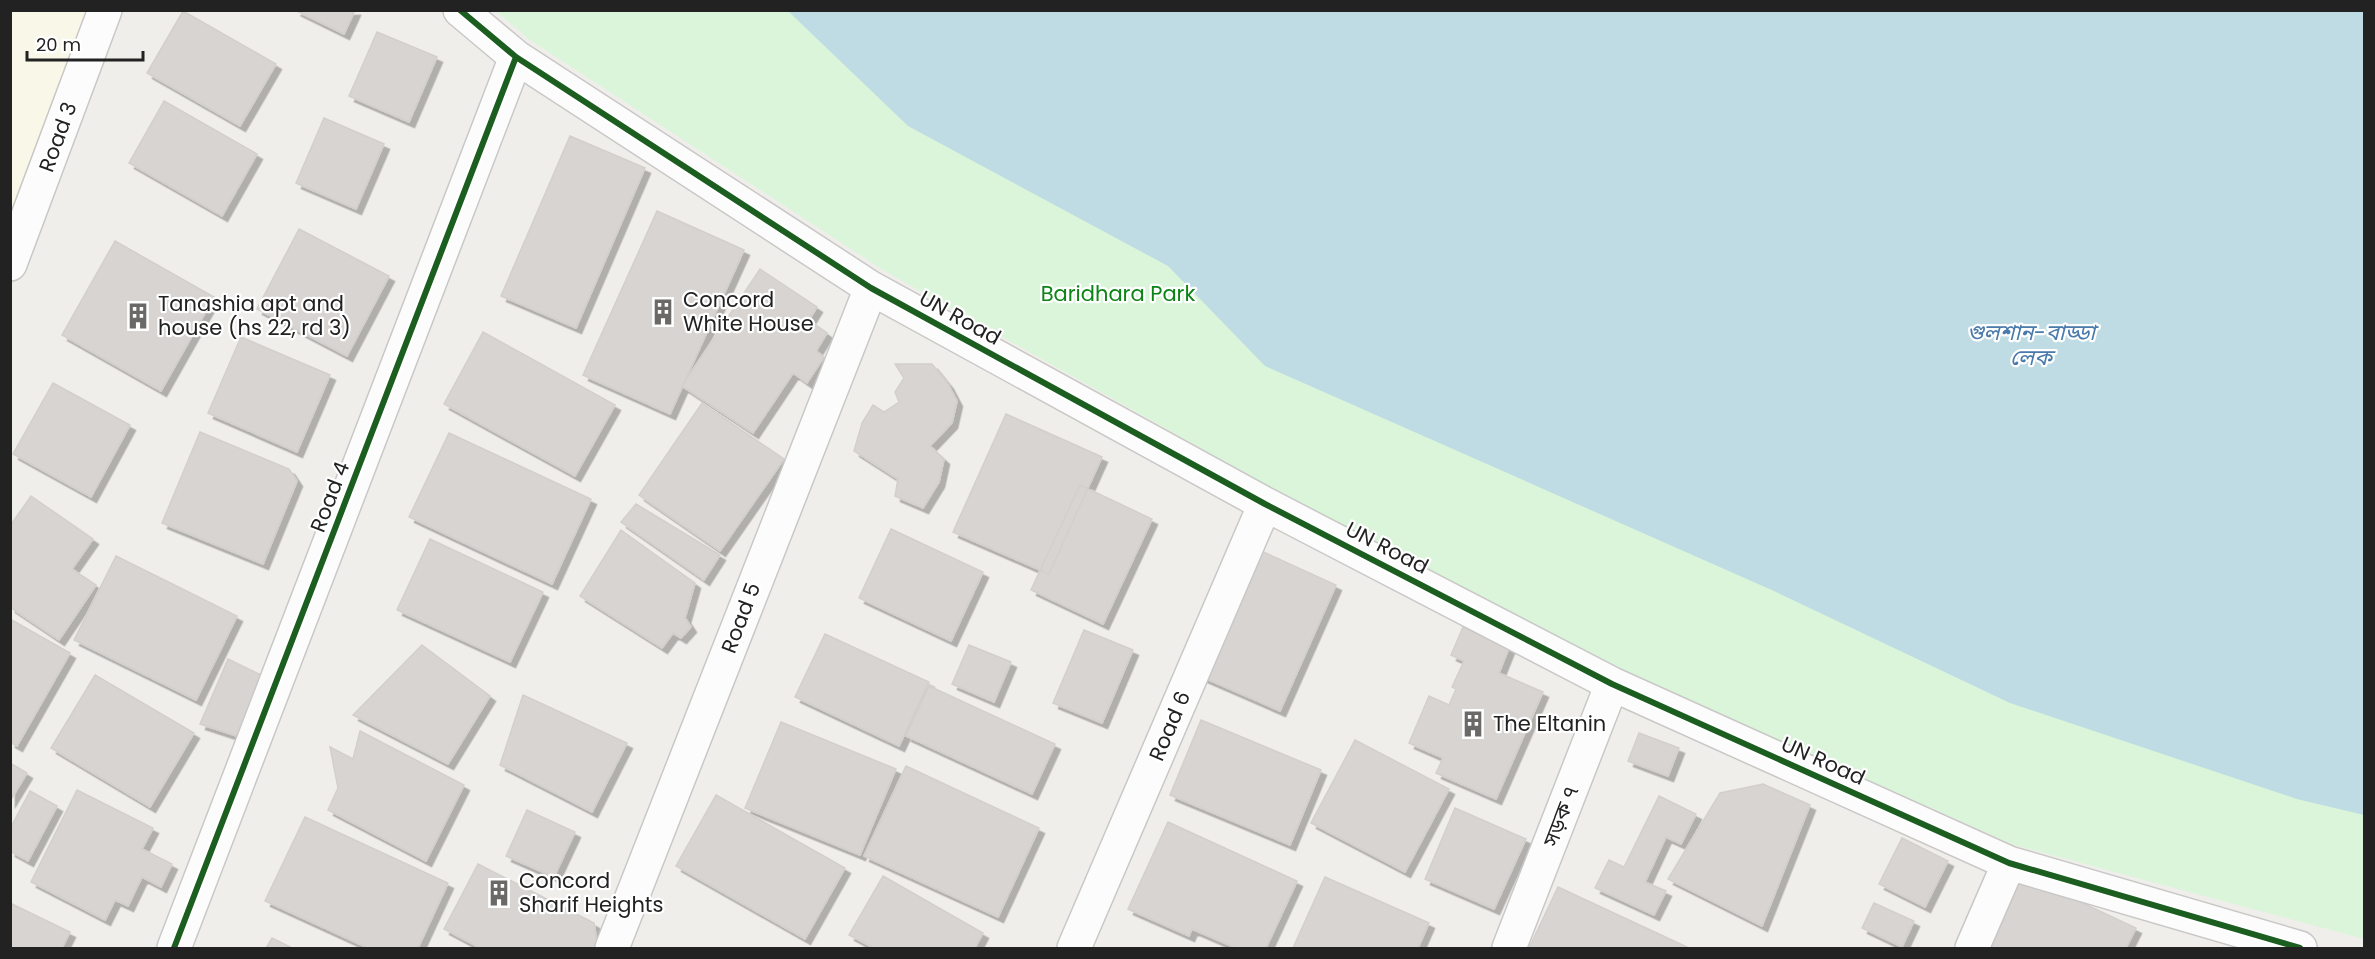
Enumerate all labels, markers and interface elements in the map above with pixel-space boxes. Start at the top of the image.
scale bar [27,24,142,62]
text: 20 m [36,32,81,57]
street label: Road 3 [31,98,84,176]
park label: Baridhara Park [1041,279,1195,308]
street label: UN Road [914,283,1006,352]
place label: Concord White House [683,285,814,338]
place label: Tanashia apt and house (hs 22, rd 3) [158,289,351,342]
building icon: Concord White House [648,297,678,327]
building icon: Tanashia apt and house (hs 22, rd 3) [123,301,153,331]
water label: গুলশান-বাড্ডা লেক [1967,317,2099,373]
street label: Road 4 [303,457,356,536]
street label: UN Road [1341,514,1434,581]
street label: Road 5 [714,578,767,657]
street label: Road 6 [1142,686,1197,765]
building icon: The Eltanin [1458,709,1488,739]
place label: The Eltanin [1493,709,1606,738]
street label: UN Road [1777,729,1870,792]
street label: সড়ক ৭ [1535,781,1585,851]
place label: Concord Sharif Heights [519,866,663,919]
building icon: Concord Sharif Heights [484,878,514,908]

